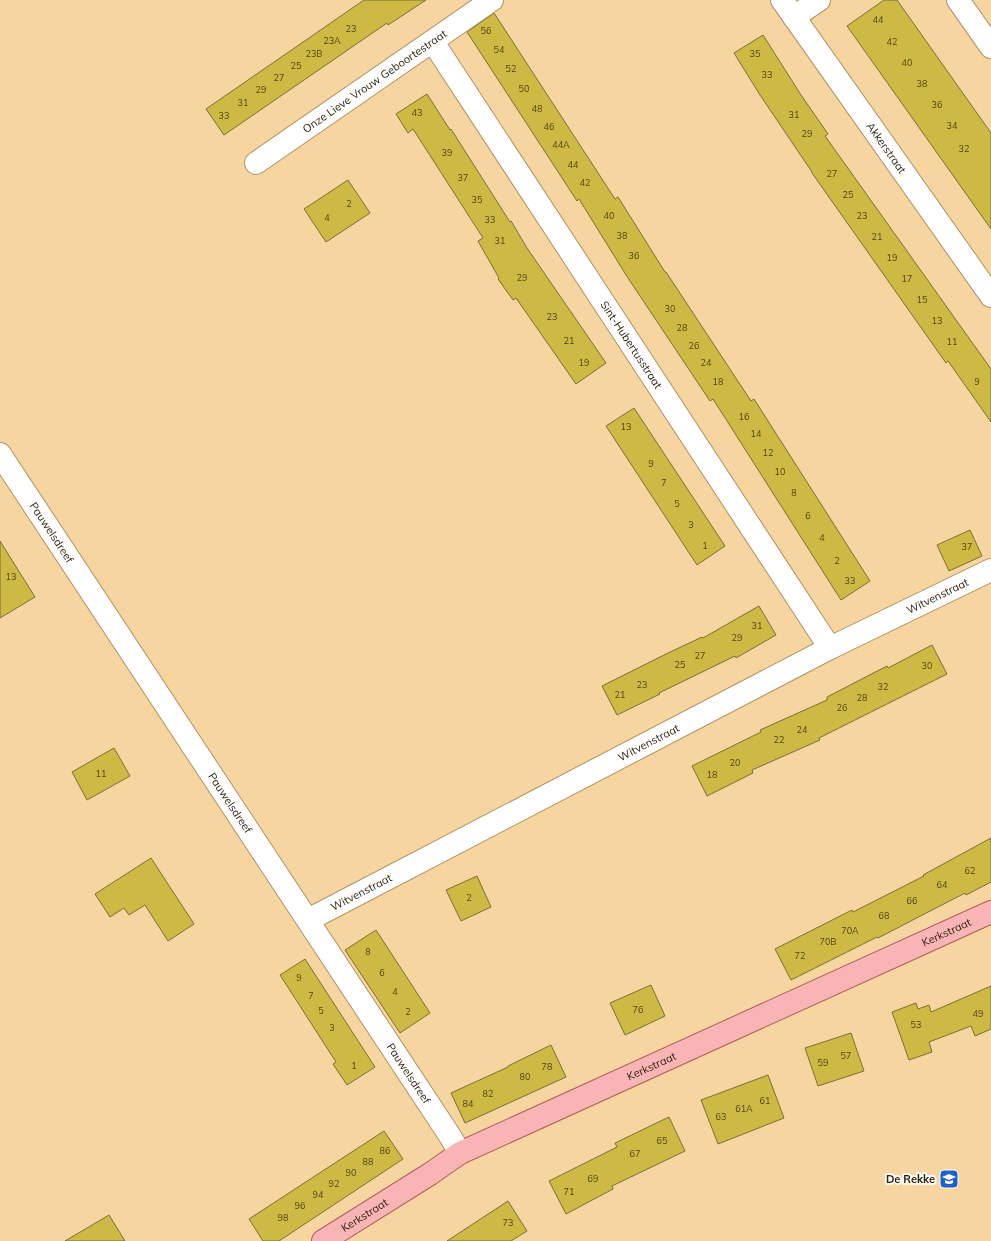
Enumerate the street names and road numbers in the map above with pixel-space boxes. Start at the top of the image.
street label: Onze Lieve Vrouw Geboortestraat [300,26,449,136]
street label: Akkerstraat [864,120,909,176]
street label: Sint-Hubertusstraat [598,298,665,391]
street label: Pauwelsdreef [27,500,77,566]
street label: Witvenstraat [904,575,971,617]
street label: Witvenstraat [615,721,682,764]
street label: Pauwelsdreef [205,770,255,836]
street label: Witvenstraat [328,870,394,914]
street label: Kerkstraat [919,915,973,950]
street label: Pauwelsdreef [384,1040,434,1106]
street label: Kerkstraat [624,1049,678,1083]
street label: Kerkstraat [338,1195,391,1235]

